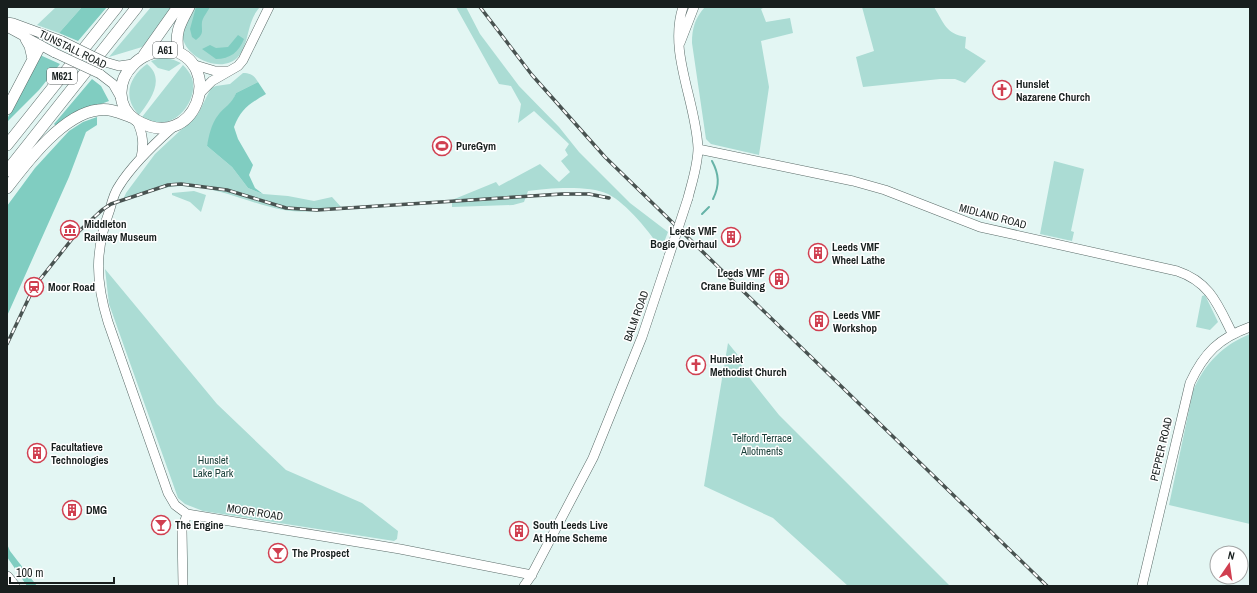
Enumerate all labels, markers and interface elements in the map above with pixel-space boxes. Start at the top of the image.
street label: TUNSTALL ROAD [37,27,109,71]
road number: A61 [153,42,177,58]
road number: M621 [47,68,77,84]
place label: Hunslet Nazarene Church [1016,77,1090,104]
church icon: Hunslet Nazarene Church [991,79,1013,101]
sports icon: PureGym [431,135,453,157]
place label: PureGym [456,139,496,153]
street label: MIDLAND ROAD [958,200,1028,232]
place label: Middleton Railway Museum [84,217,157,244]
museum icon: Middleton Railway Museum [59,219,81,241]
place label: Leeds VMF Bogie Overhaul [650,224,717,251]
building icon: Leeds VMF Bogie Overhaul [720,226,742,248]
place label: Leeds VMF Wheel Lathe [832,240,885,267]
building icon: Leeds VMF Wheel Lathe [807,242,829,264]
place label: Leeds VMF Crane Building [701,266,765,293]
building icon: Leeds VMF Crane Building [768,268,790,290]
station icon: Moor Road [23,276,45,298]
place label: Moor Road [48,280,95,294]
street label: BALM ROAD [620,289,652,343]
place label: Leeds VMF Workshop [833,308,881,335]
building icon: Leeds VMF Workshop [808,310,830,332]
place label: Hunslet Methodist Church [710,352,787,379]
church icon: Hunslet Methodist Church [685,354,707,376]
street label: PEPPER ROAD [1147,416,1175,482]
park label: Telford Terrace Allotments [732,431,792,458]
place label: Facultatieve Technologies [51,440,109,467]
building icon: Facultatieve Technologies [26,442,48,464]
park label: Hunslet Lake Park [193,453,234,480]
building icon: DMG [61,499,83,521]
street label: MOOR ROAD [226,501,284,523]
place label: DMG [86,503,107,517]
bar icon: The Engine [150,514,172,536]
place label: The Engine [175,518,224,532]
place label: South Leeds Live At Home Scheme [533,518,608,545]
building icon: South Leeds Live At Home Scheme [508,520,530,542]
bar icon: The Prospect [267,542,289,564]
north arrow [1209,545,1249,585]
place label: The Prospect [292,546,349,560]
text: N [1227,548,1236,563]
scale bar [10,559,114,585]
text: 100 m [16,565,43,581]

